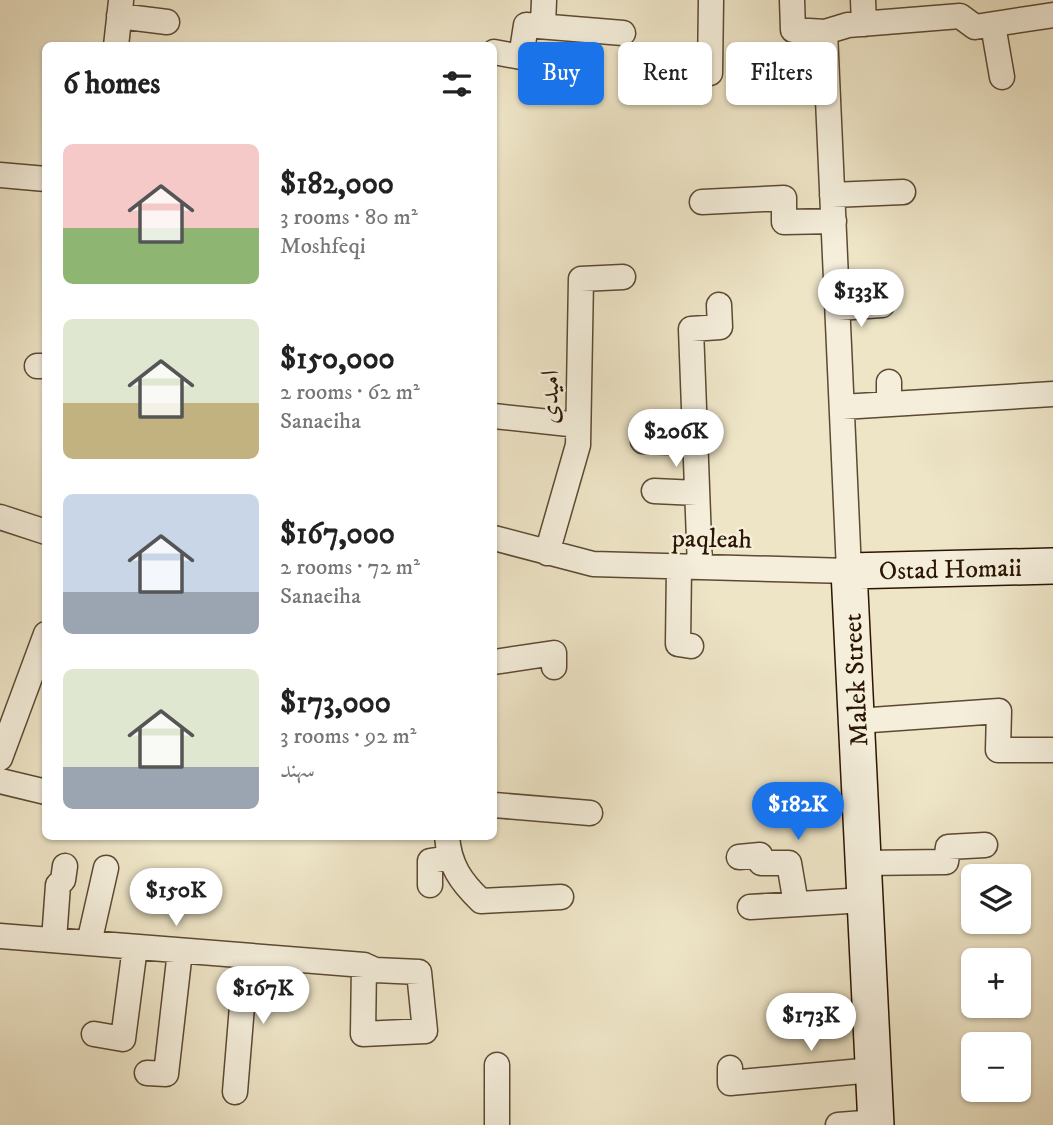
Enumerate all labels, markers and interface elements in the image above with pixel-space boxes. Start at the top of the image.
chip: Buy [518,42,604,105]
chip: Rent [618,42,712,105]
chip: Filters [726,42,837,105]
icon: filters [438,65,476,103]
text: 6 homes [63,66,160,103]
text: $182,000 [280,166,394,203]
icon: home [119,172,203,256]
text: 3 rooms · 80 m² [280,203,418,232]
text: Moshfeqi [280,232,366,261]
pin: $133K [812,270,910,329]
text: $133K [834,277,888,306]
text: $150,000 [280,341,395,378]
icon: home [119,347,203,431]
street label: امیدی [534,370,567,424]
text: 2 rooms · 62 m² [280,378,420,407]
text: Sanaeiha [280,407,361,436]
pin: $206K [627,410,725,469]
text: $206K [644,417,708,446]
text: $167,000 [280,516,395,553]
icon: home [119,522,203,606]
street label: paqleah [671,522,753,557]
street label: Ostad Homaii [878,552,1022,588]
text: 2 rooms · 72 m² [280,553,420,582]
text: Sanaeiha [280,582,361,611]
street label: Malek Street [837,613,876,747]
text: $173,000 [280,685,391,722]
icon: home [119,697,203,781]
text: 3 rooms · 92 m² [280,722,417,751]
text: سهند [280,756,315,785]
pin: $182K [749,782,847,842]
text: $182K [768,790,828,819]
map controls [961,864,1031,1102]
button: layers [961,864,1031,934]
pin: $150K [127,869,225,928]
text: $150K [146,876,206,905]
button: + [961,948,1031,1018]
pin: $167K [214,967,312,1026]
text: $167K [232,974,294,1003]
pin: $173K [762,993,860,1053]
text: $173K [782,1001,840,1030]
button: − [961,1032,1031,1102]

